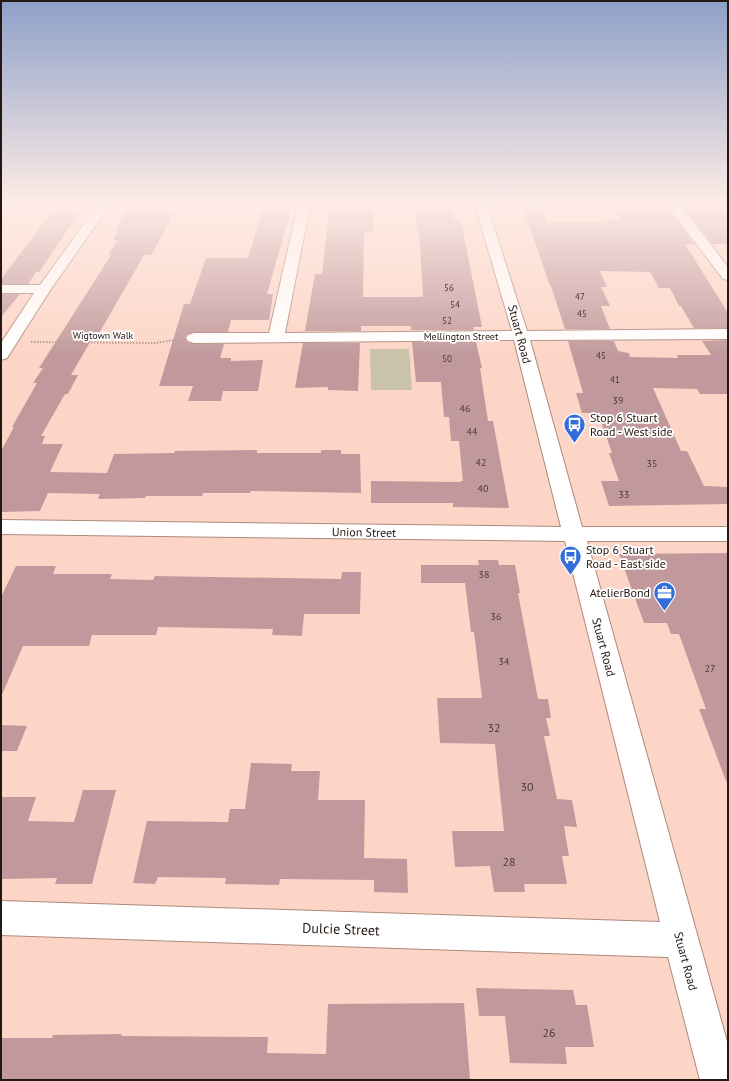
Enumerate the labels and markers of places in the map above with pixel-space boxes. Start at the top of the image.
place label: Stop 6 Stuart Road - West side [590,410,673,439]
bus stop icon: Stop 6 Stuart Road - West side [562,411,588,444]
place label: Stop 6 Stuart Road - East side [586,542,666,571]
bus stop icon: Stop 6 Stuart Road - East side [558,543,584,576]
office icon: AtelierBond [652,579,678,612]
place label: AtelierBond [590,585,650,600]

